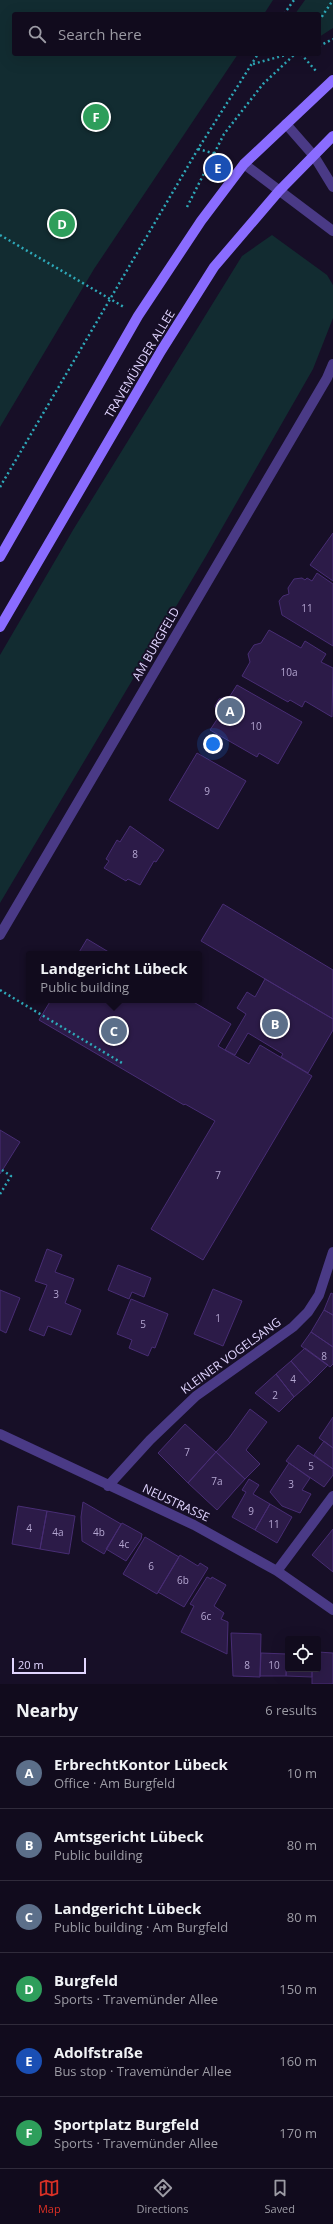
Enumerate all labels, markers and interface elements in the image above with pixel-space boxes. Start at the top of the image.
search box [12,12,321,56]
icon: search [26,23,48,45]
text: Search here [58,24,142,44]
pin: F [83,102,109,132]
pin: E [205,153,231,183]
pin: D [49,209,75,239]
street label: TRAVEMÜNDER ALLEE [101,306,179,421]
house number: 11 [301,601,313,615]
street label: AM BURGFELD [128,604,183,683]
house number: 10a [281,665,298,679]
pin: A [217,696,243,726]
house number: 10 [250,719,262,733]
your location [203,734,223,754]
house number: 9 [204,784,210,798]
house number: 8 [132,847,138,861]
popup [26,951,202,1003]
text: Landgericht Lübeck [40,958,188,978]
text: Public building [40,978,129,996]
pin: B [262,1009,288,1039]
pin: C [101,1016,127,1046]
house number: 7 [215,1168,221,1182]
house number: 3 [53,1287,59,1301]
house number: 1 [215,1311,221,1325]
street label: KLEINER VOGELSANG [177,1313,284,1398]
house number: 5 [140,1317,146,1331]
house number: 8 [321,1349,327,1363]
house number: 4 [290,1372,296,1386]
house number: 2 [272,1388,278,1402]
house number: 7 [184,1445,190,1459]
house number: 5 [308,1459,314,1473]
house number: 7a [211,1474,223,1488]
house number: 3 [288,1477,294,1491]
street label: NEUSTRASSE [140,1480,213,1526]
house number: 9 [248,1504,254,1518]
house number: 11 [268,1517,280,1531]
house number: 4 [26,1521,32,1535]
house number: 4a [52,1525,64,1539]
house number: 4b [93,1525,105,1539]
house number: 4c [119,1537,129,1551]
house number: 6 [148,1559,154,1573]
house number: 6b [177,1573,189,1587]
house number: 6c [201,1609,211,1623]
map controls [285,1636,321,1672]
button: locate [285,1636,321,1672]
scale bar [12,1656,86,1675]
text: 20 m [18,1657,44,1672]
house number: 8 [244,1658,250,1672]
house number: 10 [268,1658,280,1672]
text: Nearby [16,1699,78,1722]
text: 6 results [265,1701,317,1719]
text: ErbrechtKontor Lübeck [54,1754,228,1774]
text: A [25,1764,33,1782]
text: 10 m [287,1764,317,1782]
text: Office · Am Burgfeld [54,1774,175,1792]
text: Amtsgericht Lübeck [54,1826,203,1846]
text: B [25,1836,33,1854]
text: 80 m [287,1836,317,1854]
text: Public building [54,1846,143,1864]
text: Landgericht Lübeck [54,1898,201,1918]
text: C [25,1908,33,1926]
text: 80 m [287,1908,317,1926]
text: Public building · Am Burgfeld [54,1918,228,1936]
text: Burgfeld [54,1970,118,1990]
text: D [24,1980,34,1998]
text: 150 m [279,1980,317,1998]
text: Sports · Travemünder Allee [54,1990,218,2008]
text: Adolfstraße [54,2042,143,2062]
text: E [25,2052,33,2070]
text: 160 m [279,2052,317,2070]
text: Bus stop · Travemünder Allee [54,2062,232,2080]
text: Sportplatz Burgfeld [54,2114,199,2134]
text: F [25,2124,33,2142]
text: 170 m [279,2124,317,2142]
text: Sports · Travemünder Allee [54,2134,218,2152]
tab: Map [38,2177,61,2216]
tab: Directions [137,2177,189,2216]
tab: Saved [264,2177,295,2216]

